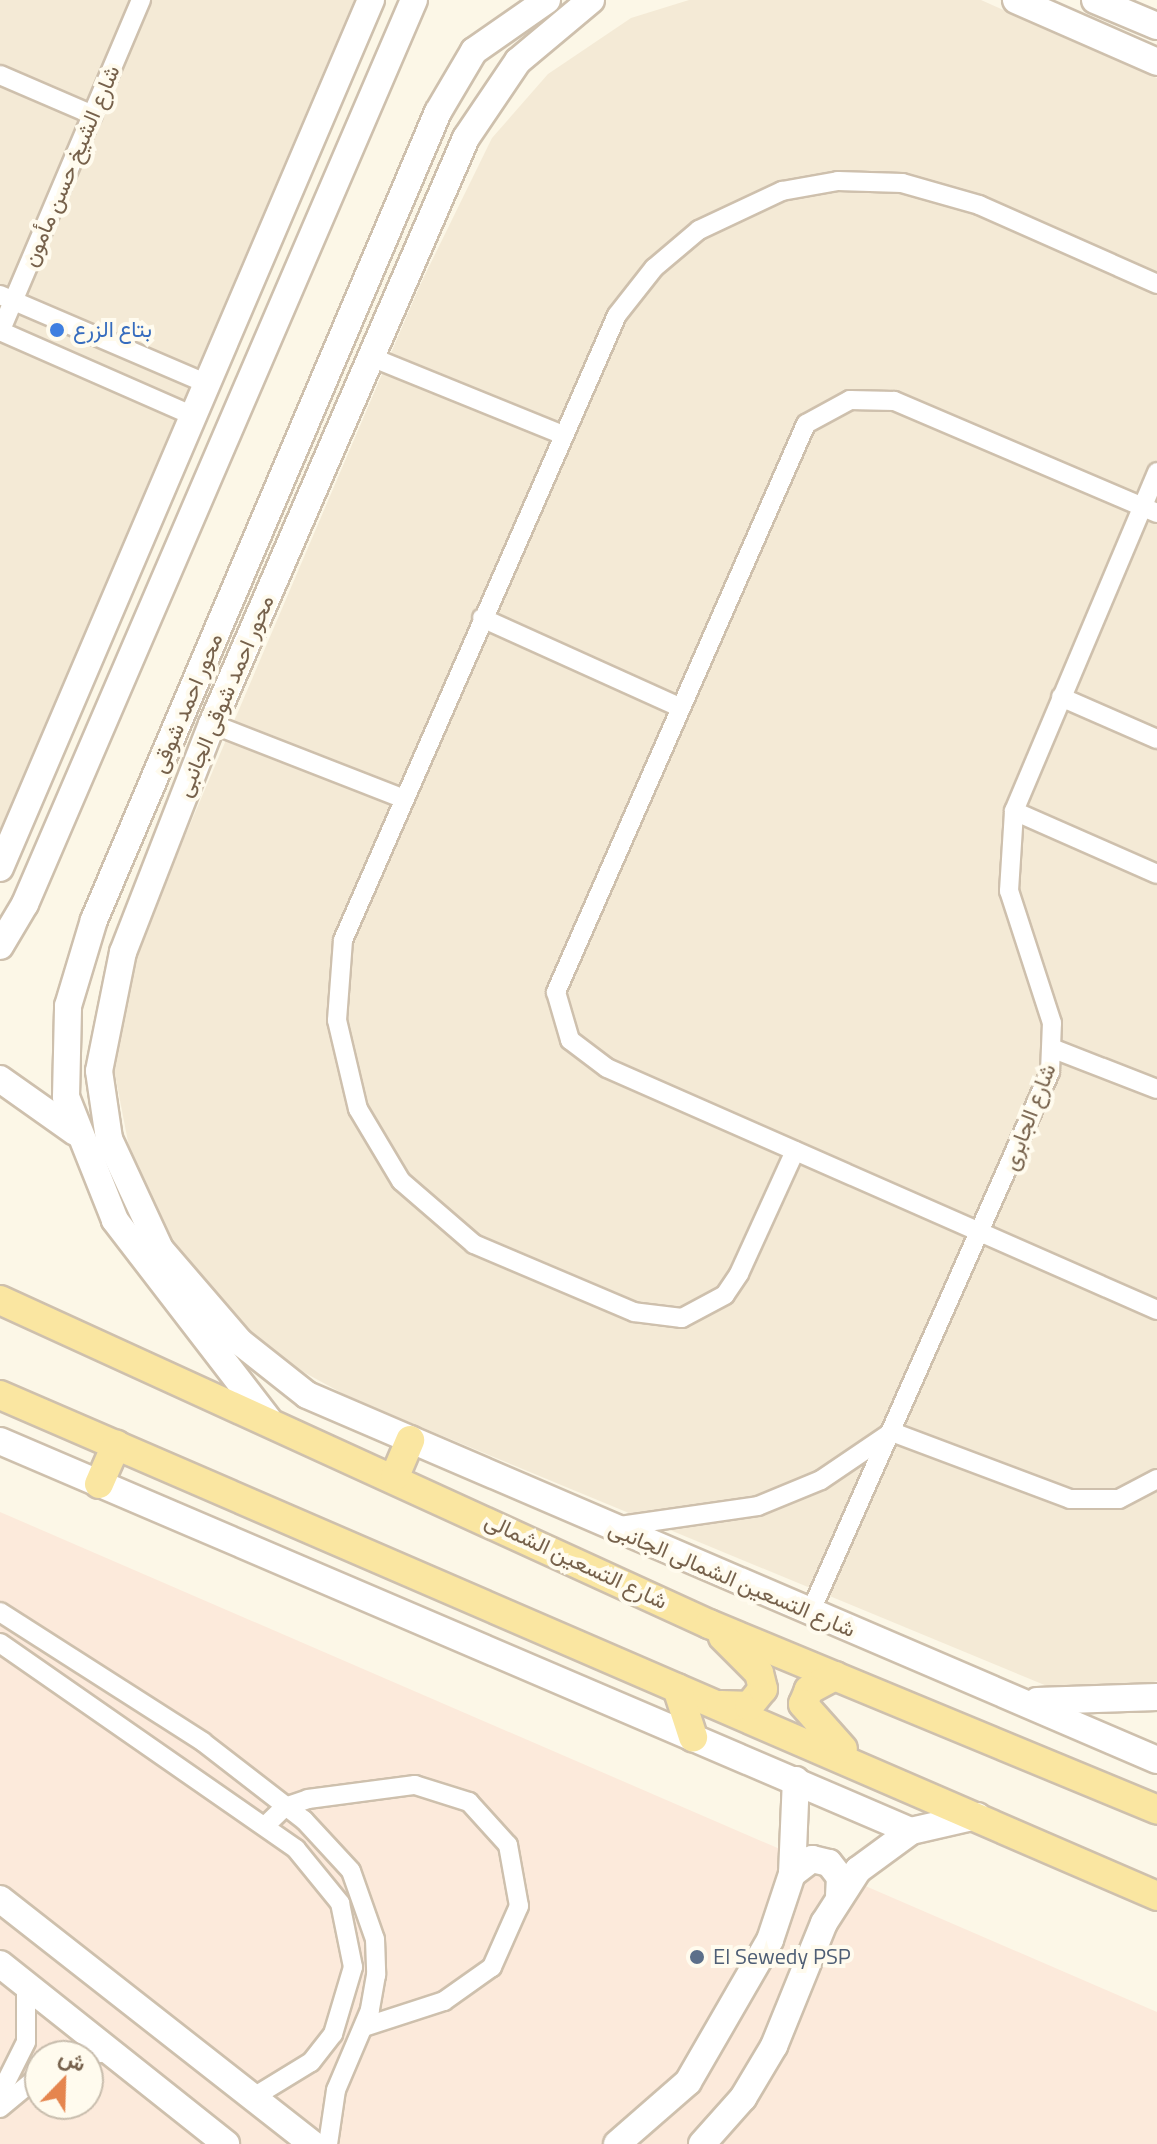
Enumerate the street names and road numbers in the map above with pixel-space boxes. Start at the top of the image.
street label: شارع الشيخ حسن مأمون [17,61,125,271]
street label: محور احمد شوقى الجانبى [171,591,279,801]
street label: محور احمد شوقى [146,629,228,777]
street label: شارع الجابرى [997,1060,1061,1174]
street label: شارع التسعين الشمالى [481,1507,671,1615]
street label: شارع التسعين الشمالى الجانبى [605,1515,859,1643]

